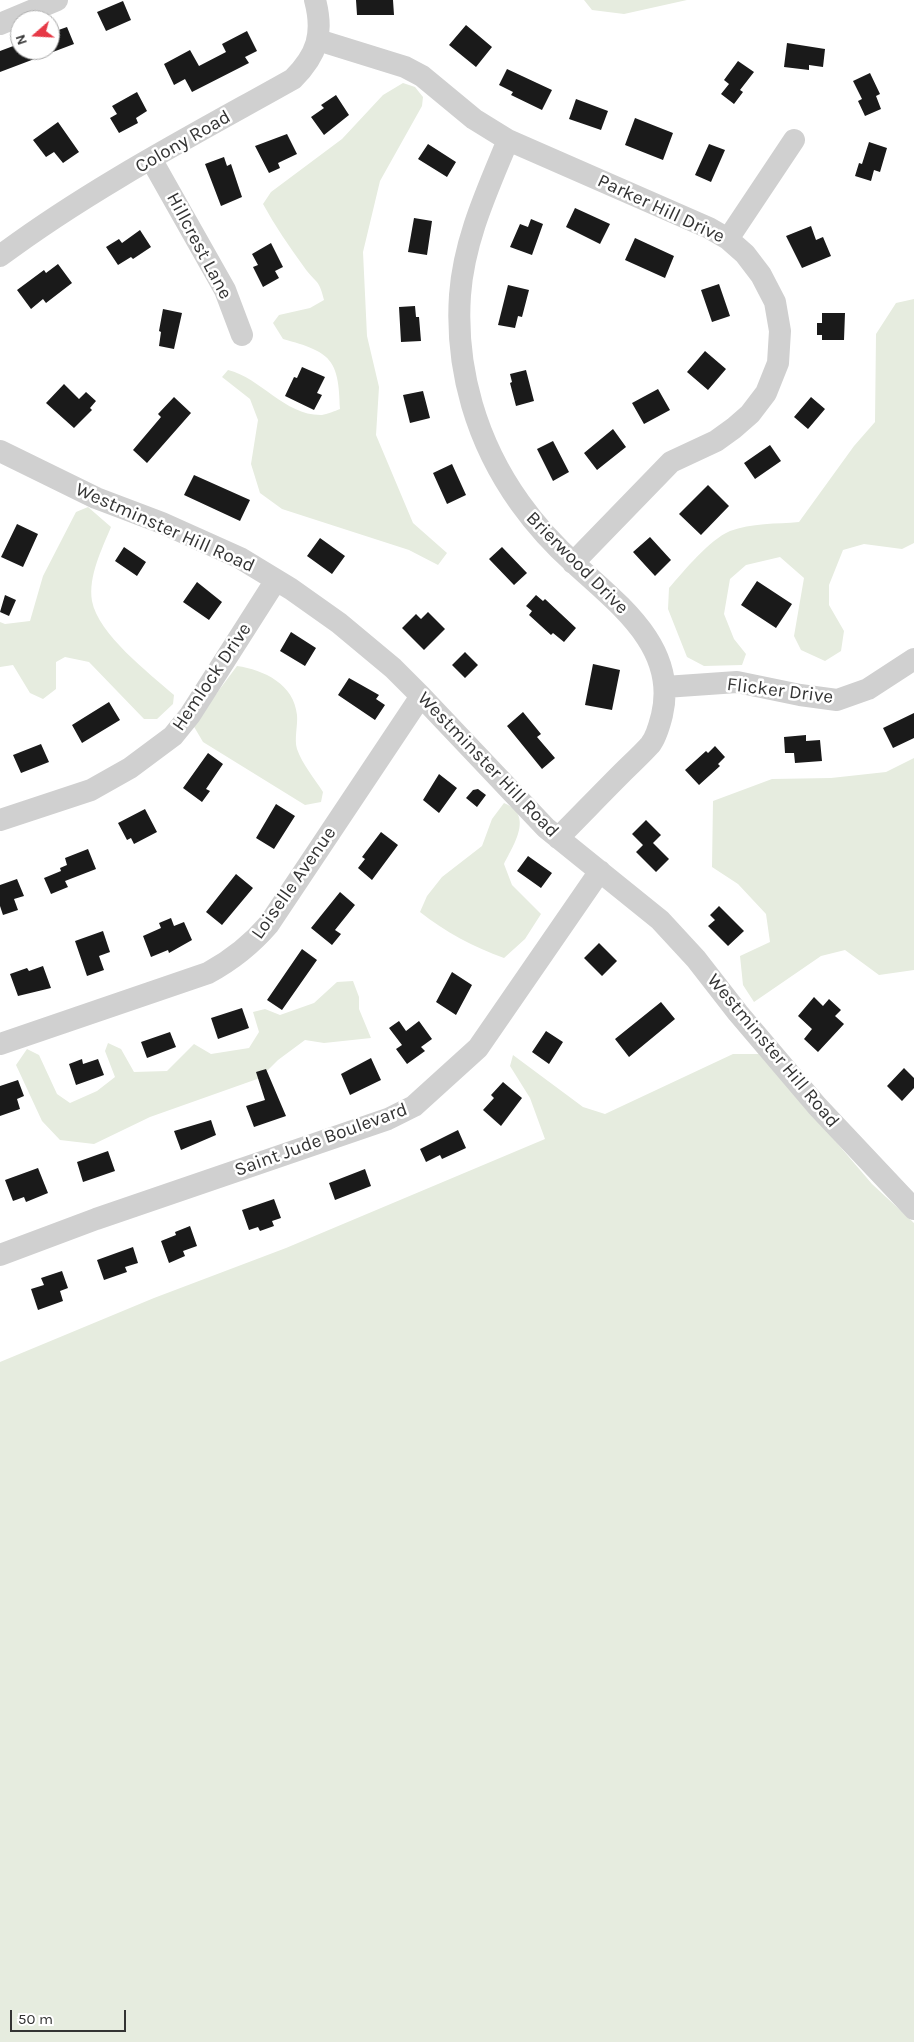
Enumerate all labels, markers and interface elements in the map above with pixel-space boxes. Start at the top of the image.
north arrow [10,10,60,60]
text: N [12,32,31,47]
street label: Colony Road [131,106,235,178]
street label: Parker Hill Drive [594,170,728,248]
street label: Hillcrest Lane [161,189,237,303]
street label: Westminster Hill Road [72,478,258,578]
street label: Brierwood Drive [521,507,633,619]
street label: Hemlock Drive [168,619,256,735]
street label: Flicker Drive [726,673,834,709]
street label: Westminster Hill Road [413,687,563,843]
street label: Loiselle Avenue [247,822,341,944]
street label: Westminster Hill Road [702,969,844,1133]
street label: Saint Jude Boulevard [231,1098,411,1182]
scale bar [12,2000,129,2032]
text: 50 m [18,2010,53,2028]

